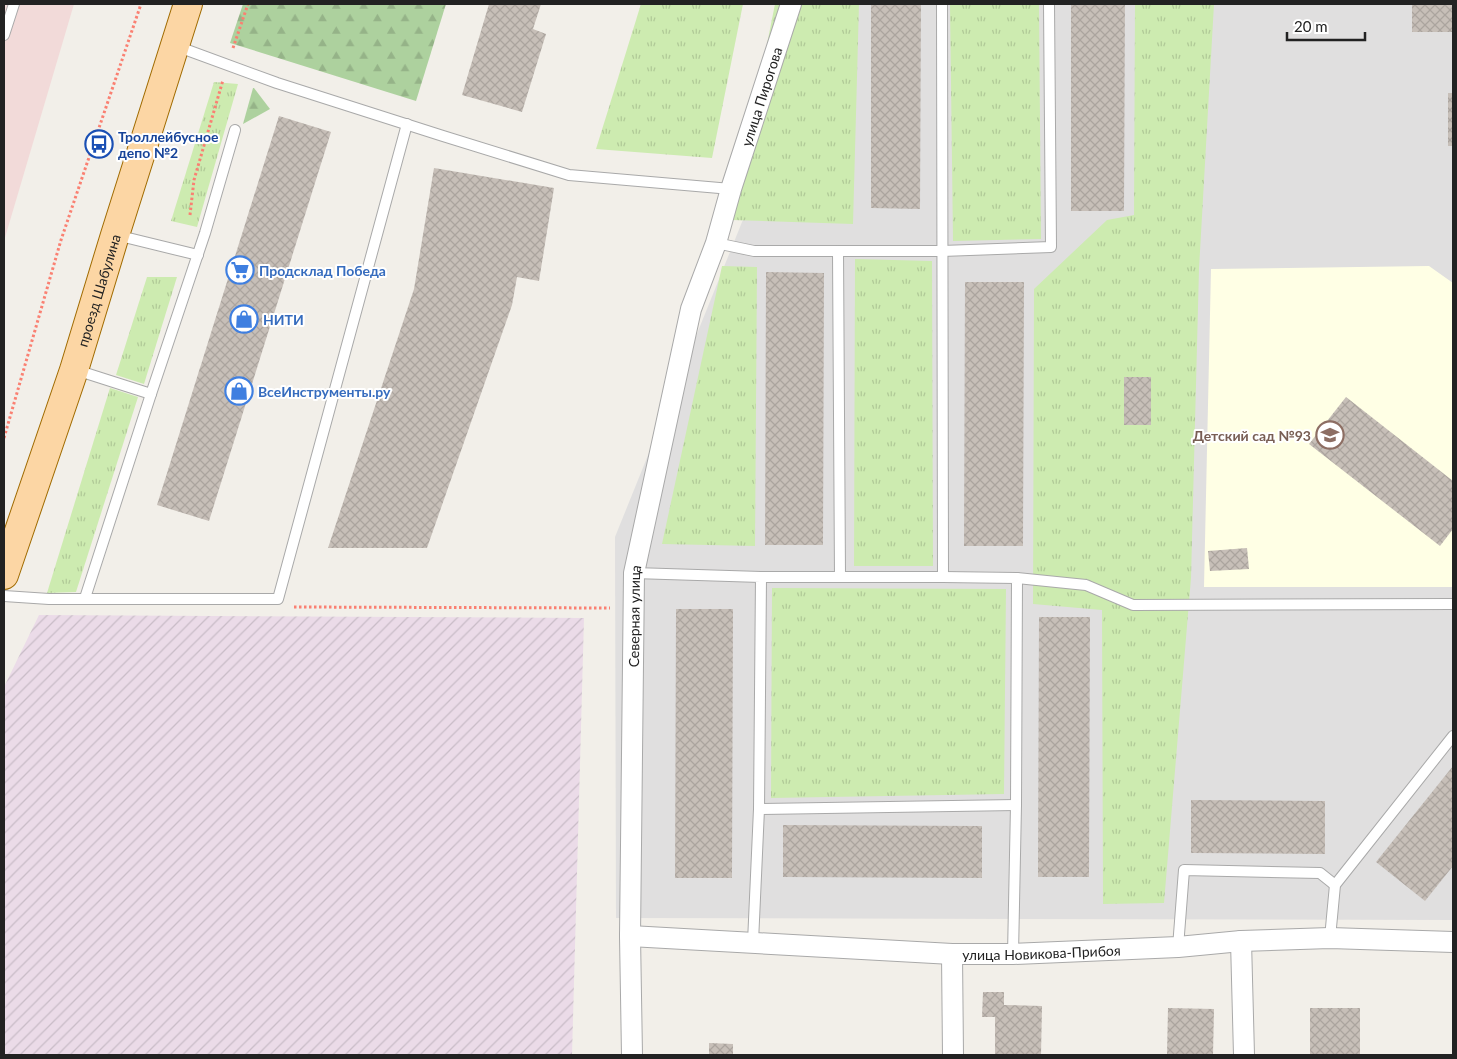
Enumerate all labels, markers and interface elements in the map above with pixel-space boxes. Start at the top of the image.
scale bar [1287,10,1364,42]
text: 20 m [1294,17,1328,35]
street label: улица Пирогова [737,45,785,148]
place label: Троллейбусное депо №2 [118,128,219,161]
bus stop icon: Троллейбусное депо №2 [84,129,114,159]
street label: проезд Шабулина [73,232,123,349]
supermarket icon: Продсклад Победа [225,255,255,285]
place label: Продсклад Победа [259,262,386,279]
shop icon: НИТИ [229,304,259,334]
place label: НИТИ [263,311,304,328]
shop icon: ВсеИнструменты.ру [224,376,254,406]
place label: ВсеИнструменты.ру [258,383,391,400]
school or university icon: Детский сад №93 [1315,420,1345,450]
place label: Детский сад №93 [1193,427,1311,444]
street label: Северная улица [624,563,644,667]
street label: улица Новикова-Прибоя [962,941,1121,963]

